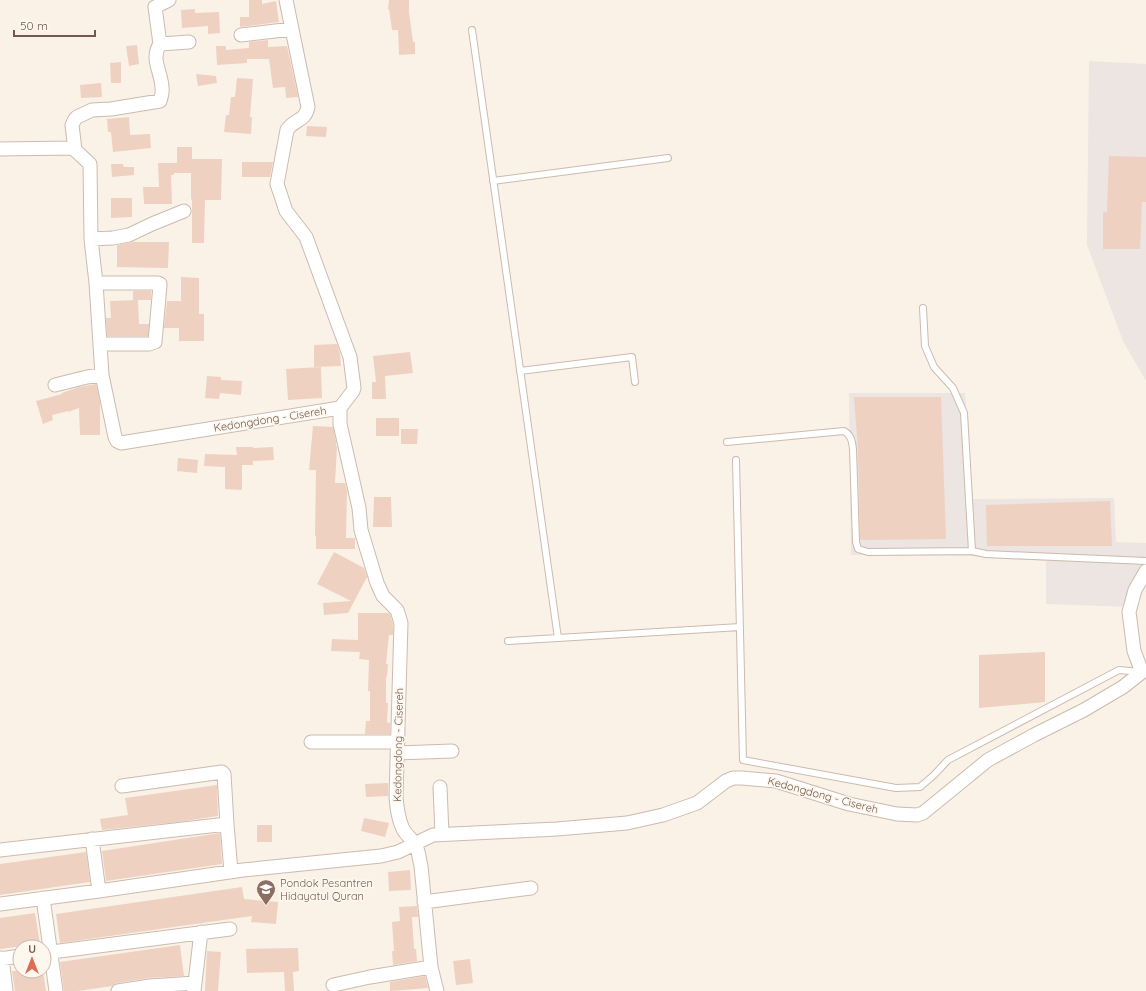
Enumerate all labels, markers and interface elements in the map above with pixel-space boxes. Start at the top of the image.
scale bar [14,12,95,38]
text: 50 m [20,18,48,33]
street label: Kedongdong - Cisereh [213,403,327,435]
street label: Kedongdong - Cisereh [390,688,406,802]
street label: Kedongdong - Cisereh [766,773,880,817]
place label: Pondok Pesantren Hidayatul Quran [280,876,373,903]
school or university icon: Pondok Pesantren Hidayatul Quran [255,878,277,906]
north arrow [12,939,52,979]
text: U [28,942,36,956]

